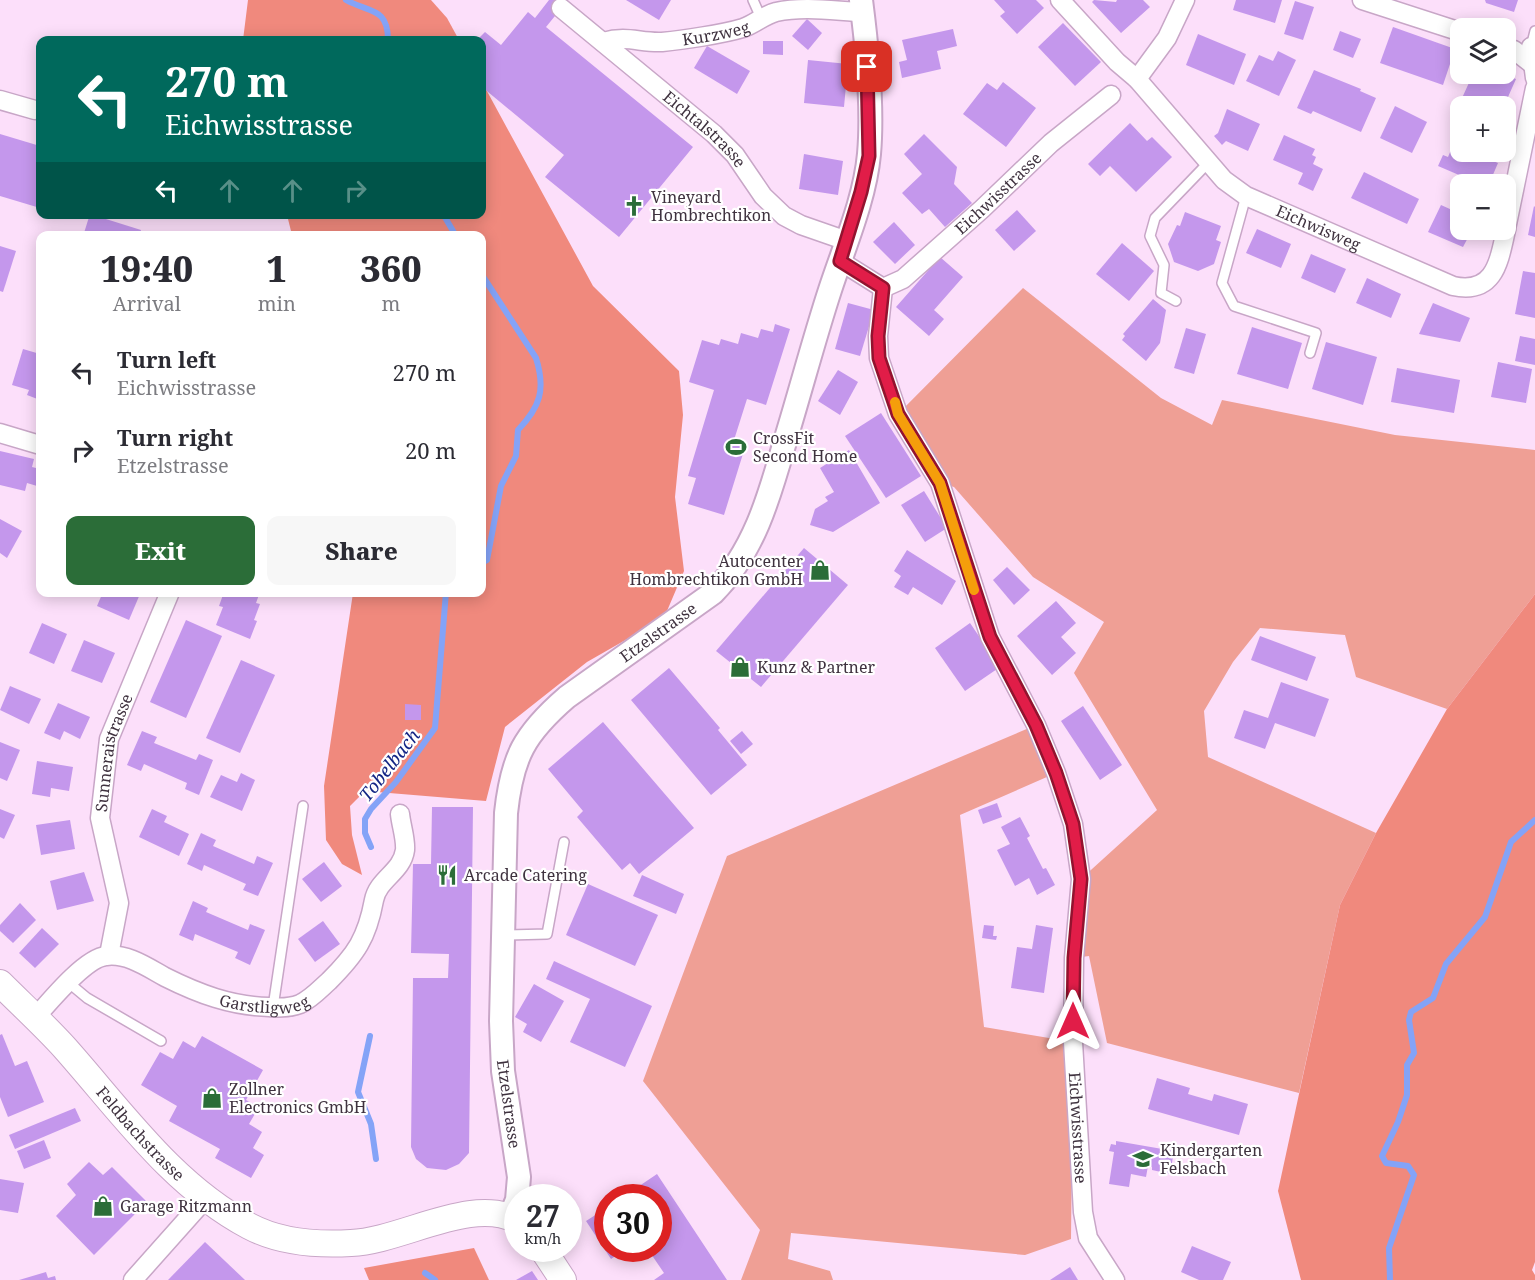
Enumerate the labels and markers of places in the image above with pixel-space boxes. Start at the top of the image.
pin [841,41,892,92]
place label: Vineyard Hombrechtikon [651,186,771,226]
church icon: Vineyard Hombrechtikon [622,194,646,218]
place label: CrossFit Second Home [753,427,857,467]
sports icon: CrossFit Second Home [724,435,748,459]
place label: Autocenter Hombrechtikon GmbH [629,550,803,590]
shop icon: Autocenter Hombrechtikon GmbH [808,558,832,582]
shop icon: Kunz & Partner [728,655,752,679]
place label: Kunz & Partner [757,656,875,678]
restaurant icon: Arcade Catering [435,863,459,887]
place label: Arcade Catering [464,864,587,886]
place label: Zollner Electronics GmbH [229,1078,367,1118]
shop icon: Zollner Electronics GmbH [200,1086,224,1110]
place label: Kindergarten Felsbach [1160,1139,1262,1179]
school or university icon: Kindergarten Felsbach [1131,1147,1155,1171]
shop icon: Garage Ritzmann [91,1194,115,1218]
place label: Garage Ritzmann [120,1195,252,1217]

